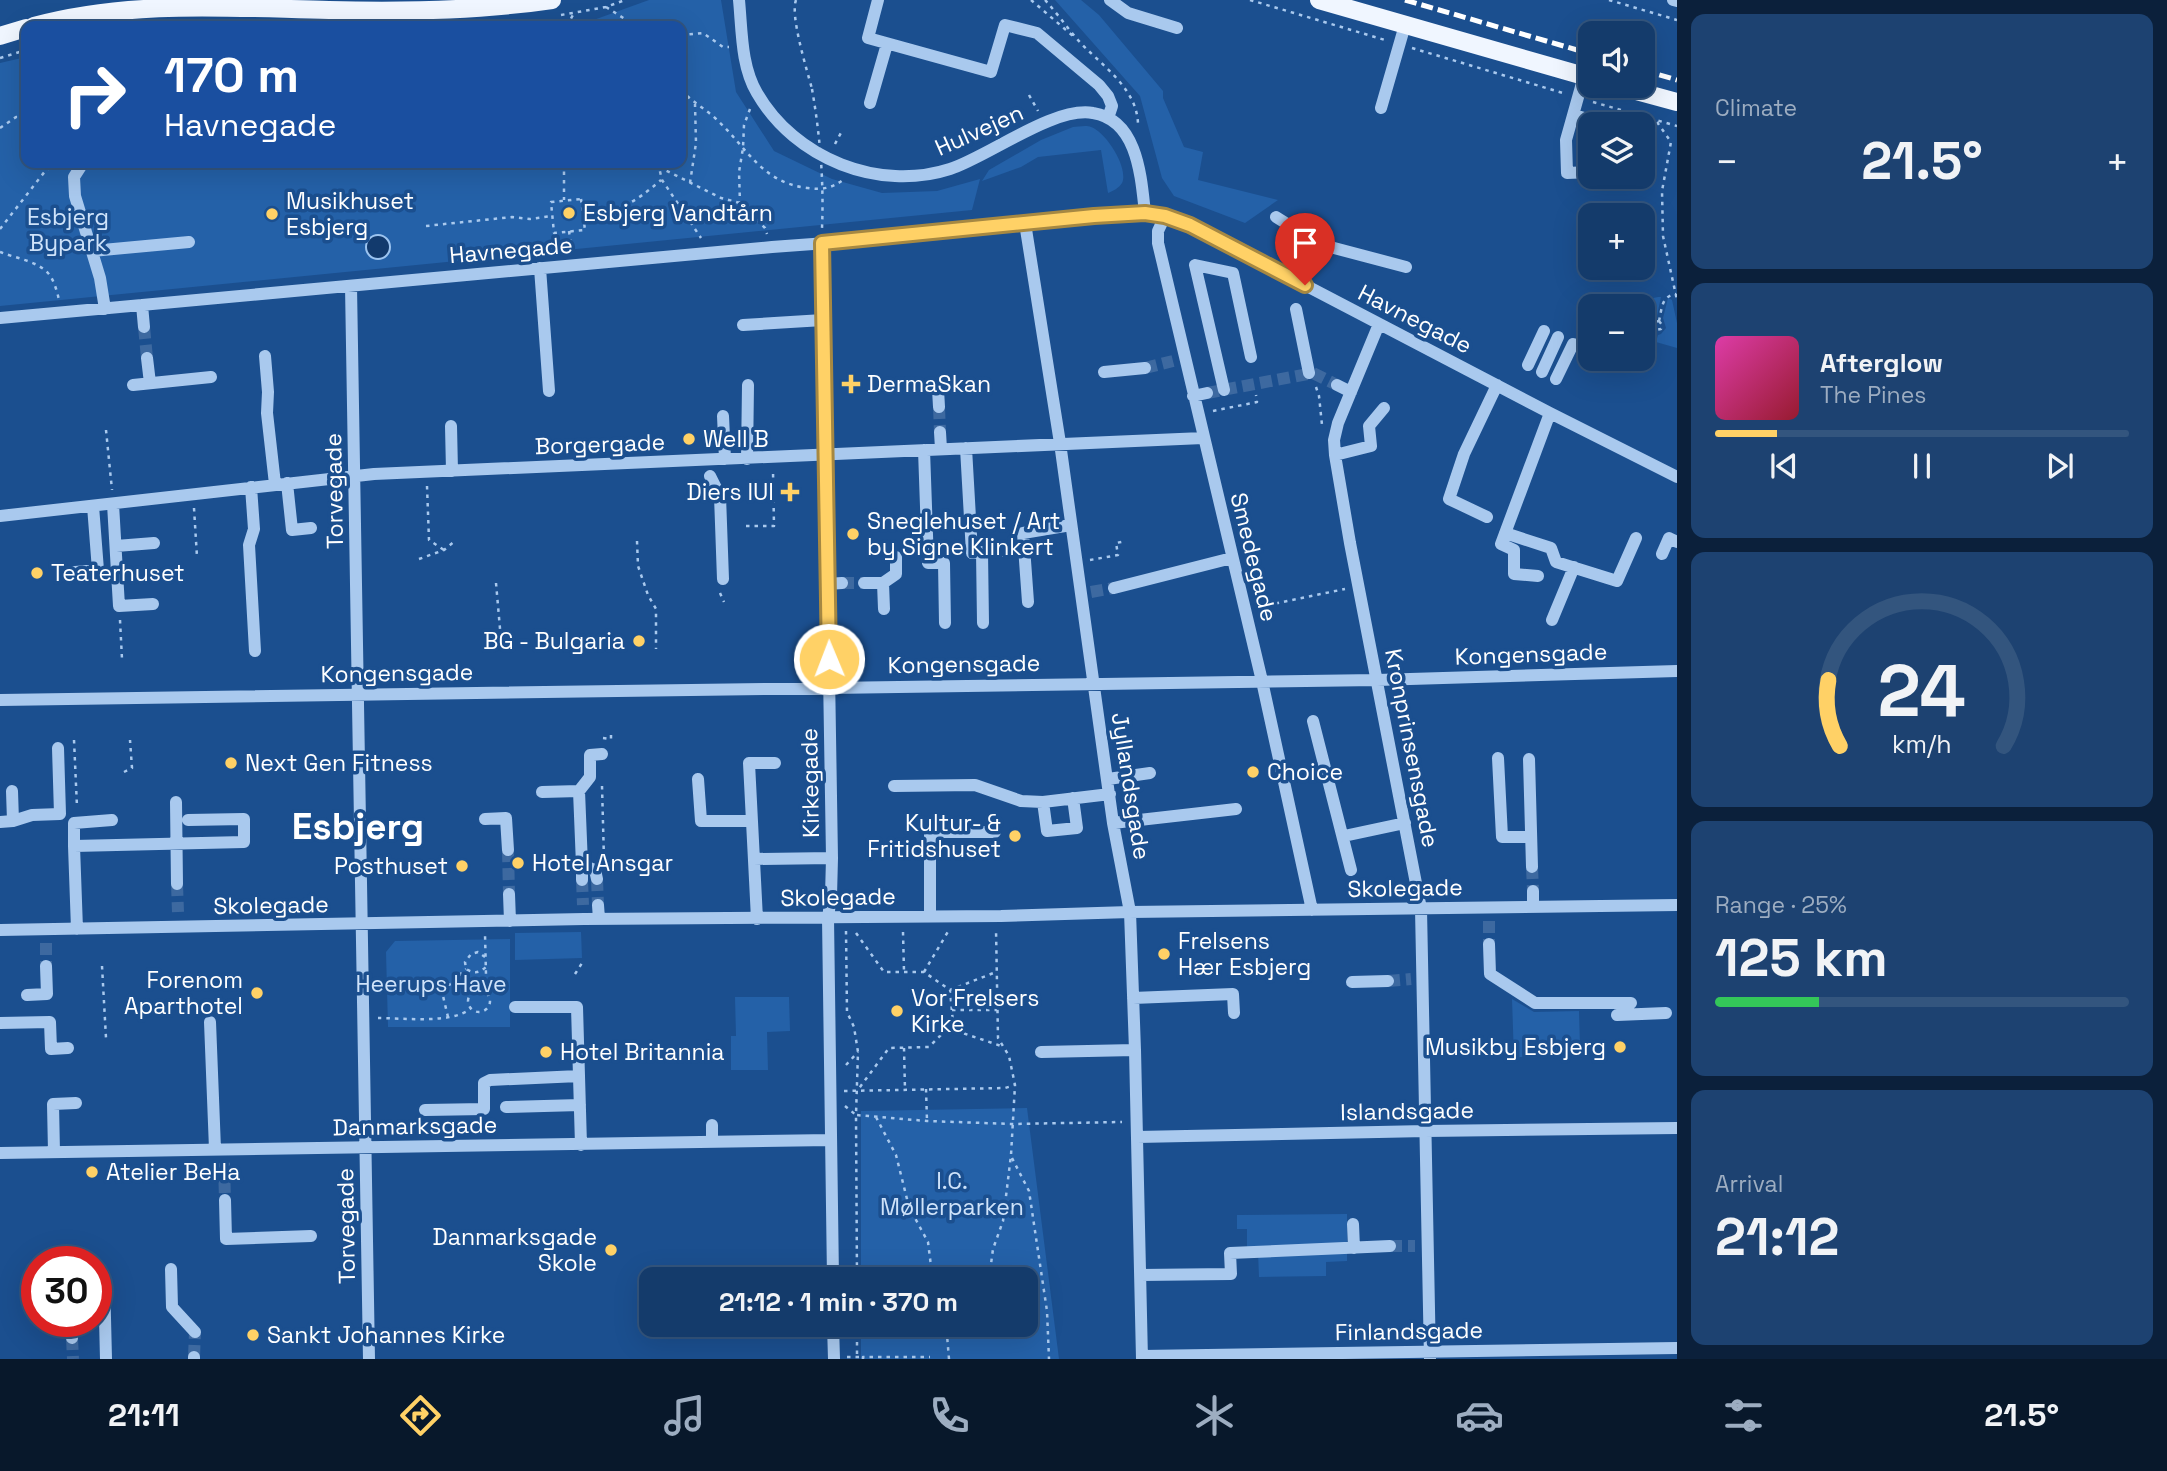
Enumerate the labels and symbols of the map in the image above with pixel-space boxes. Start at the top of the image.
street label: Hulvejen [930,97,1028,163]
place label: Musikhuset Esbjerg [286,186,414,242]
place label: Esbjerg Vandtårn [583,198,773,228]
park label: Esbjerg Bypark [27,202,109,258]
marker: Esbjerg Vandtårn [561,205,577,221]
marker: Musikhuset Esbjerg [264,206,280,222]
pin [1275,213,1335,285]
street label: Havnegade [448,230,574,270]
street label: Havnegade [1353,278,1477,360]
place label: DermaSkan [867,369,991,399]
marker: DermaSkan [841,374,861,394]
place label: Well B [703,424,769,454]
street label: Borgergade [534,427,666,461]
marker: Well B [681,431,697,447]
street label: Torvegade [318,433,350,549]
place label: Diers IUI [686,477,774,507]
marker: Diers IUI [780,482,800,502]
street label: Smedegade [1223,489,1285,625]
place label: Sneglehuset / Art by Signe Klinkert [867,506,1060,562]
marker: Sneglehuset / Art by Signe Klinkert [845,526,861,542]
place label: Teaterhuset [51,558,185,588]
marker: Teaterhuset [29,565,45,581]
position arrow [792,622,866,696]
place label: BG - Bulgaria [483,626,625,656]
marker: BG - Bulgaria [631,633,647,649]
street label: Kongensgade [1454,636,1608,672]
street label: Kronprinsensgade [1378,646,1446,850]
street label: Kongensgade [887,648,1041,680]
street label: Kongensgade [320,657,474,689]
street label: Jyllandsgade [1105,710,1157,862]
street label: Kirkegade [794,728,826,838]
place label: Next Gen Fitness [245,748,433,778]
marker: Next Gen Fitness [223,755,239,771]
place label: Choice [1267,757,1343,787]
marker: Choice [1245,764,1261,780]
district label: Esbjerg [292,803,424,850]
place label: Kultur- & Fritidshuset [867,808,1001,864]
marker: Kultur- & Fritidshuset [1007,828,1023,844]
place label: Hotel Ansgar [532,848,673,878]
place label: Posthuset [334,851,448,881]
marker: Hotel Ansgar [510,855,526,871]
marker: Posthuset [454,858,470,874]
street label: Skolegade [1347,872,1463,904]
street label: Skolegade [780,881,896,913]
street label: Skolegade [213,889,329,921]
place label: Frelsens Hær Esbjerg [1178,926,1311,982]
marker: Frelsens Hær Esbjerg [1156,946,1172,962]
place label: Forenom Aparthotel [124,965,243,1021]
park label: Heerups Have [355,969,507,999]
place label: Vor Frelsers Kirke [911,983,1039,1039]
marker: Forenom Aparthotel [249,985,265,1001]
marker: Vor Frelsers Kirke [889,1003,905,1019]
place label: Musikby Esbjerg [1425,1032,1606,1062]
place label: Hotel Britannia [560,1037,725,1067]
marker: Musikby Esbjerg [1612,1039,1628,1055]
marker: Hotel Britannia [538,1044,554,1060]
street label: Islandsgade [1340,1095,1474,1127]
street label: Danmarksgade [332,1110,498,1142]
place label: Atelier BeHa [106,1157,240,1187]
marker: Atelier BeHa [84,1164,100,1180]
park label: I.C. Møllerparken [880,1166,1024,1222]
street label: Torvegade [330,1168,362,1284]
place label: Danmarksgade Skole [432,1222,597,1278]
marker: Danmarksgade Skole [603,1242,619,1258]
speed limit sign: 30 [21,1246,112,1337]
street label: Finlandsgade [1335,1315,1483,1347]
place label: Sankt Johannes Kirke [267,1320,505,1350]
marker: Sankt Johannes Kirke [245,1327,261,1343]

